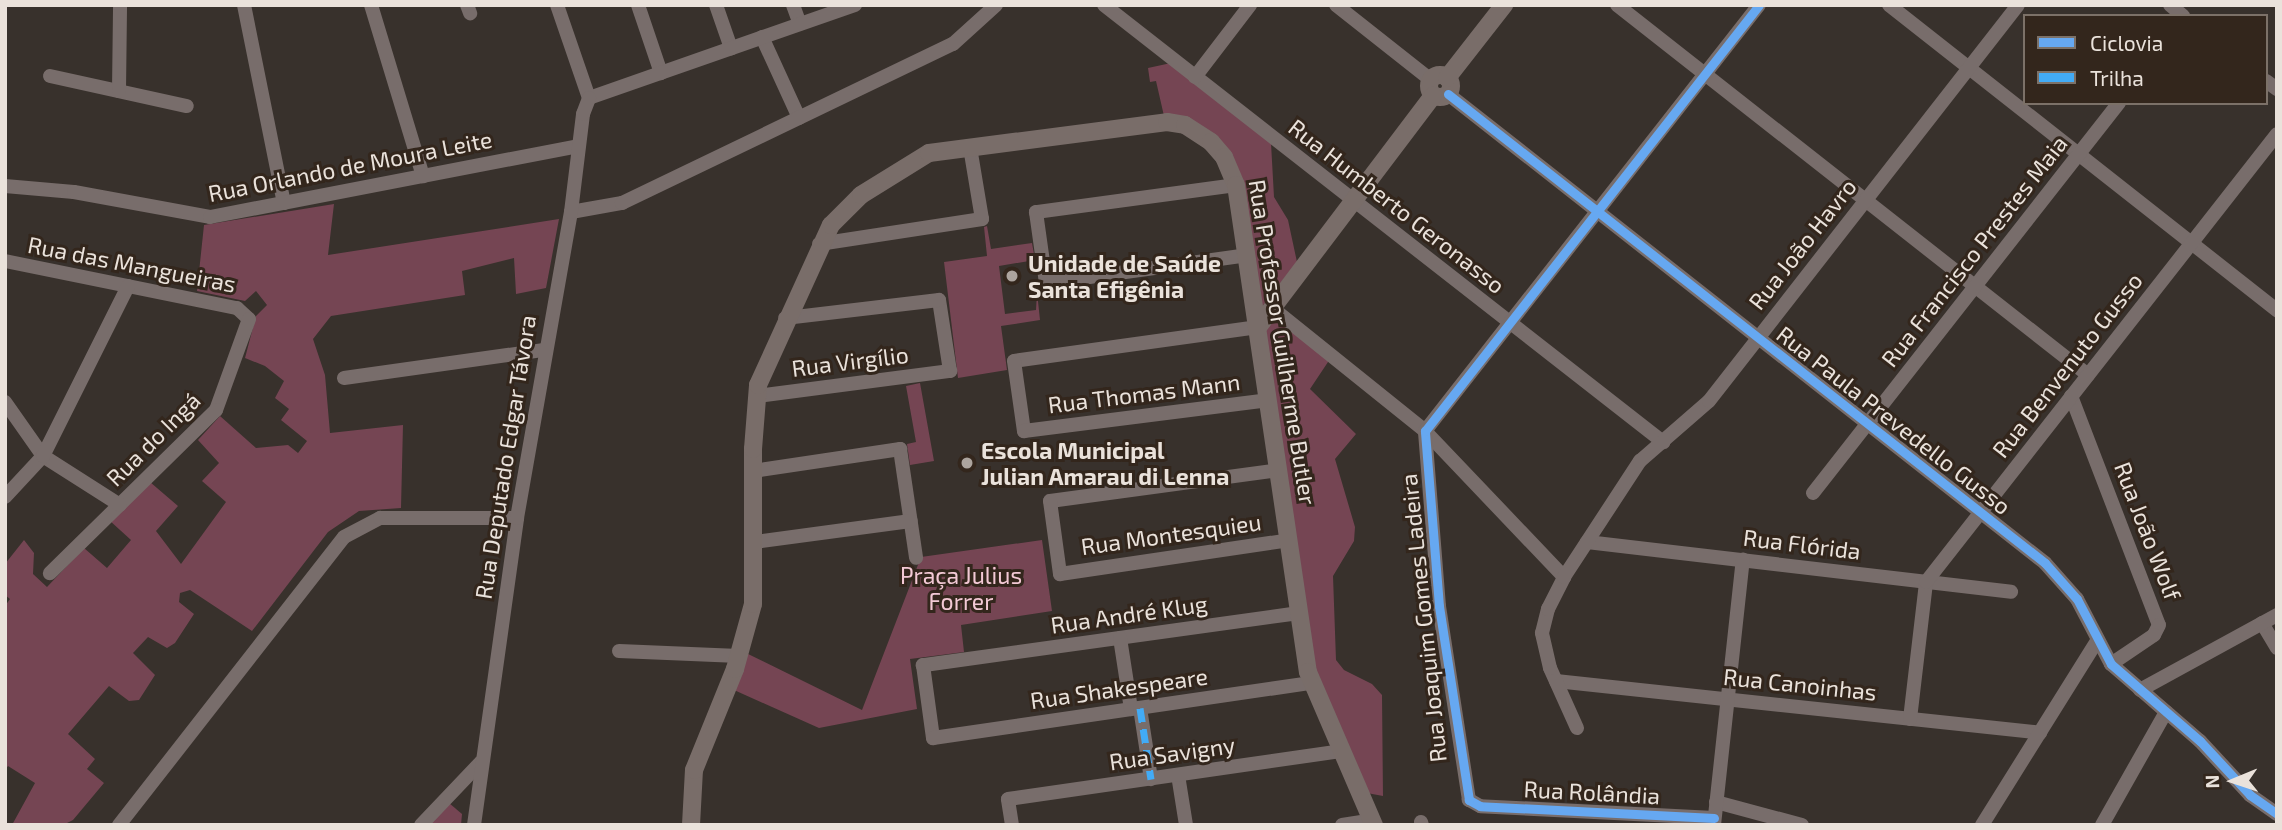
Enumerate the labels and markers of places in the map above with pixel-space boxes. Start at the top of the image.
place label: Unidade de Saúde Santa Efigênia [1028,249,1221,303]
marker: Unidade de Saúde Santa Efigênia [1002,266,1022,286]
place label: Escola Municipal Julian Amarau di Lenna [981,436,1230,490]
marker: Escola Municipal Julian Amarau di Lenna [959,455,975,471]

